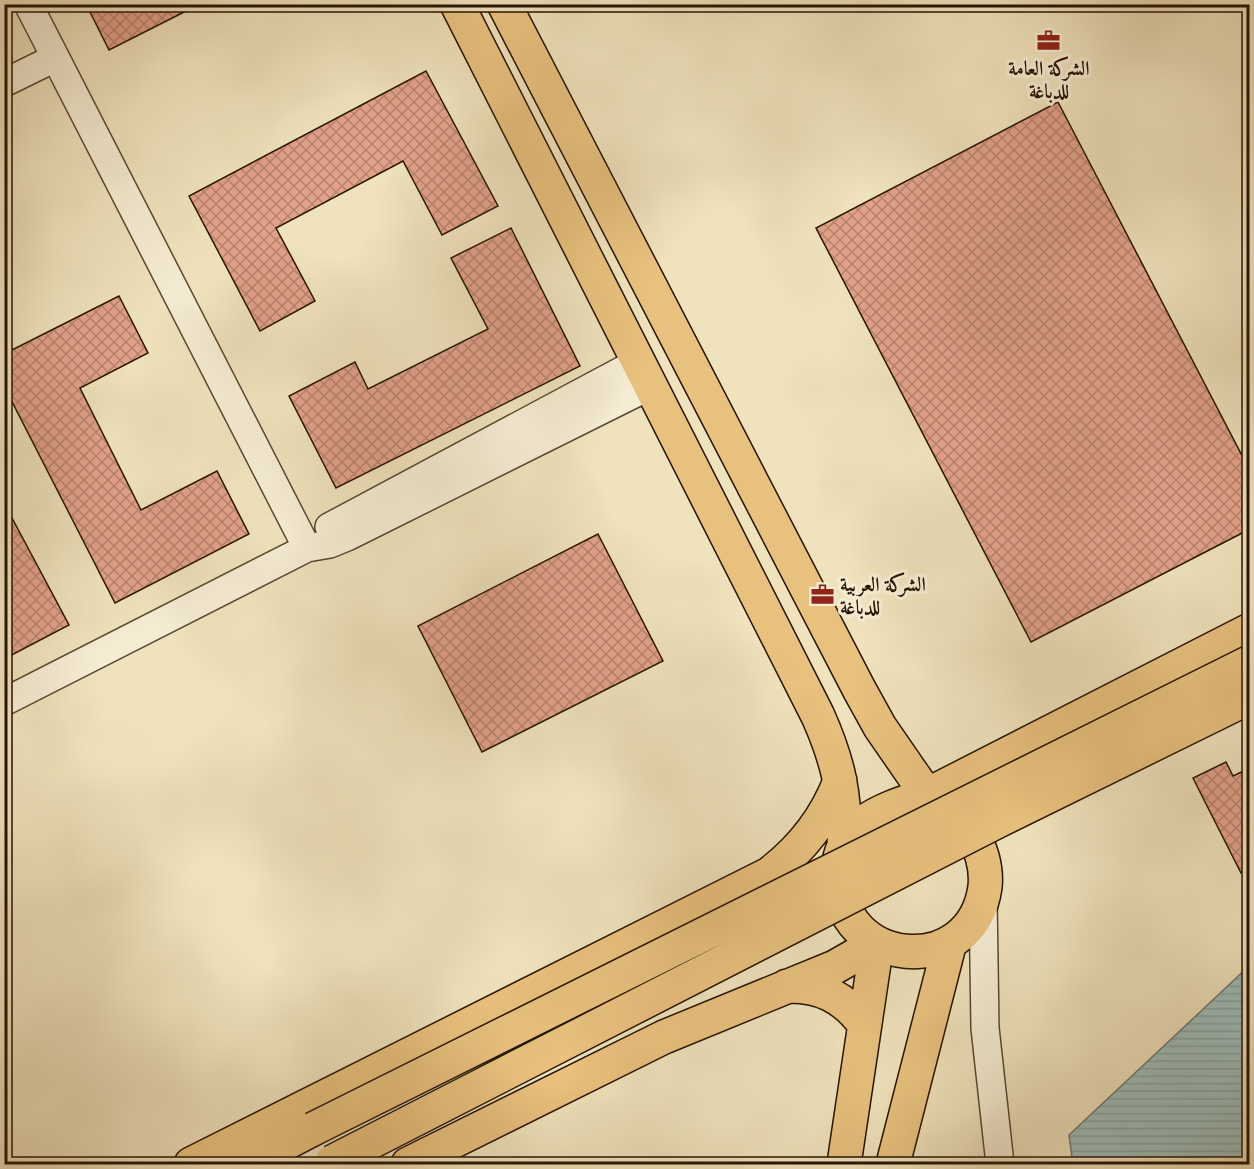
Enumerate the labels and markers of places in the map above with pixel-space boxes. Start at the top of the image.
office icon: الشركة العامة للدباغة [1036,27,1062,53]
place label: الشركة العامة للدباغة [1008,55,1090,105]
place label: الشركة العربية للدباغة [840,571,926,621]
office icon: الشركة العربية للدباغة [809,582,835,608]

